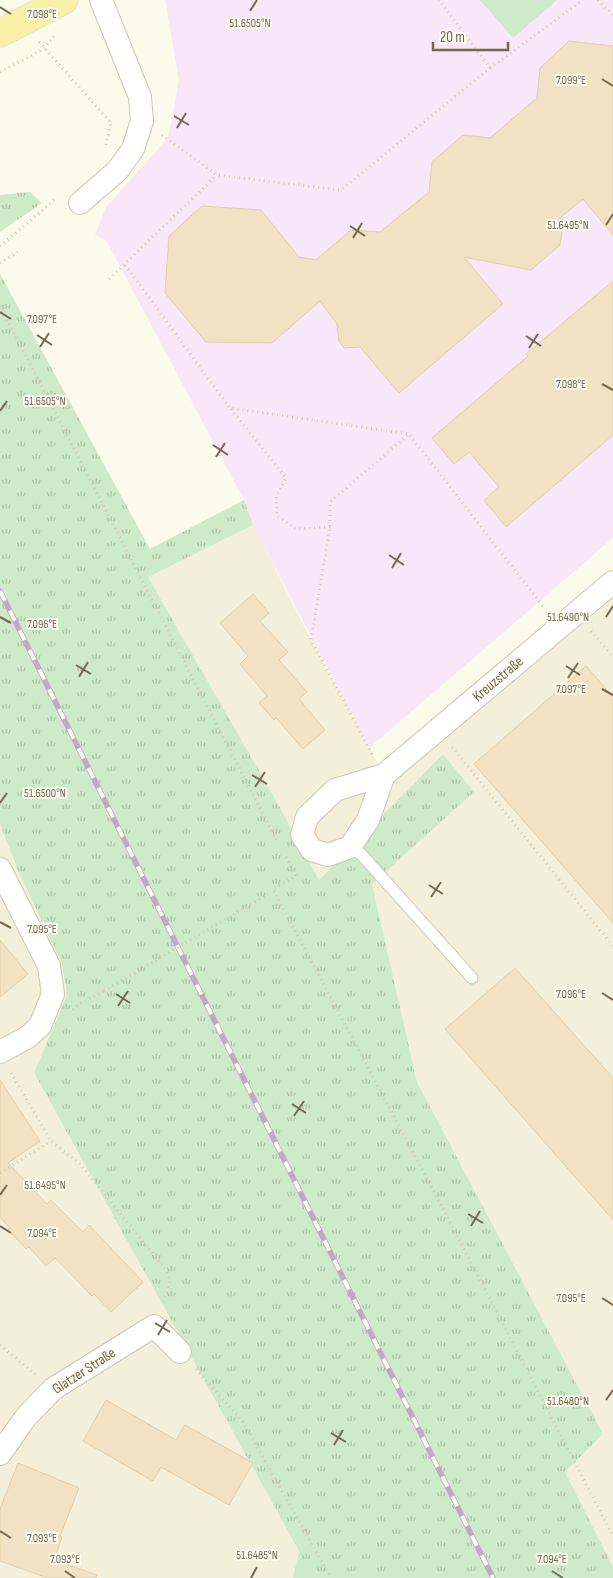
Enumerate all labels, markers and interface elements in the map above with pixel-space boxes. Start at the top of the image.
text: 7.098°E [27,7,57,22]
text: 51.6505°N [229,16,271,31]
scale bar [433,20,508,52]
text: 20 m [440,28,465,47]
text: 7.099°E [556,73,586,88]
text: 51.6495°N [547,218,589,233]
text: 7.097°E [27,312,57,327]
text: 7.098°E [556,377,586,392]
text: 51.6505°N [24,394,66,409]
text: 51.6490°N [547,610,589,625]
text: 7.096°E [27,617,57,632]
street label: Kreuzstraße [469,652,527,706]
text: 7.097°E [556,682,586,697]
text: 51.6500°N [24,786,66,801]
text: 7.095°E [27,922,57,937]
text: 7.096°E [556,987,586,1002]
text: 51.6495°N [24,1178,66,1193]
text: 7.094°E [27,1226,57,1241]
text: 7.095°E [556,1291,586,1306]
street label: Glatzer Straße [49,1343,119,1399]
text: 51.6480°N [547,1394,589,1409]
text: 7.093°E [27,1531,57,1546]
text: 51.6485°N [236,1548,278,1563]
text: 7.093°E [50,1552,80,1567]
text: 7.094°E [537,1552,567,1567]

